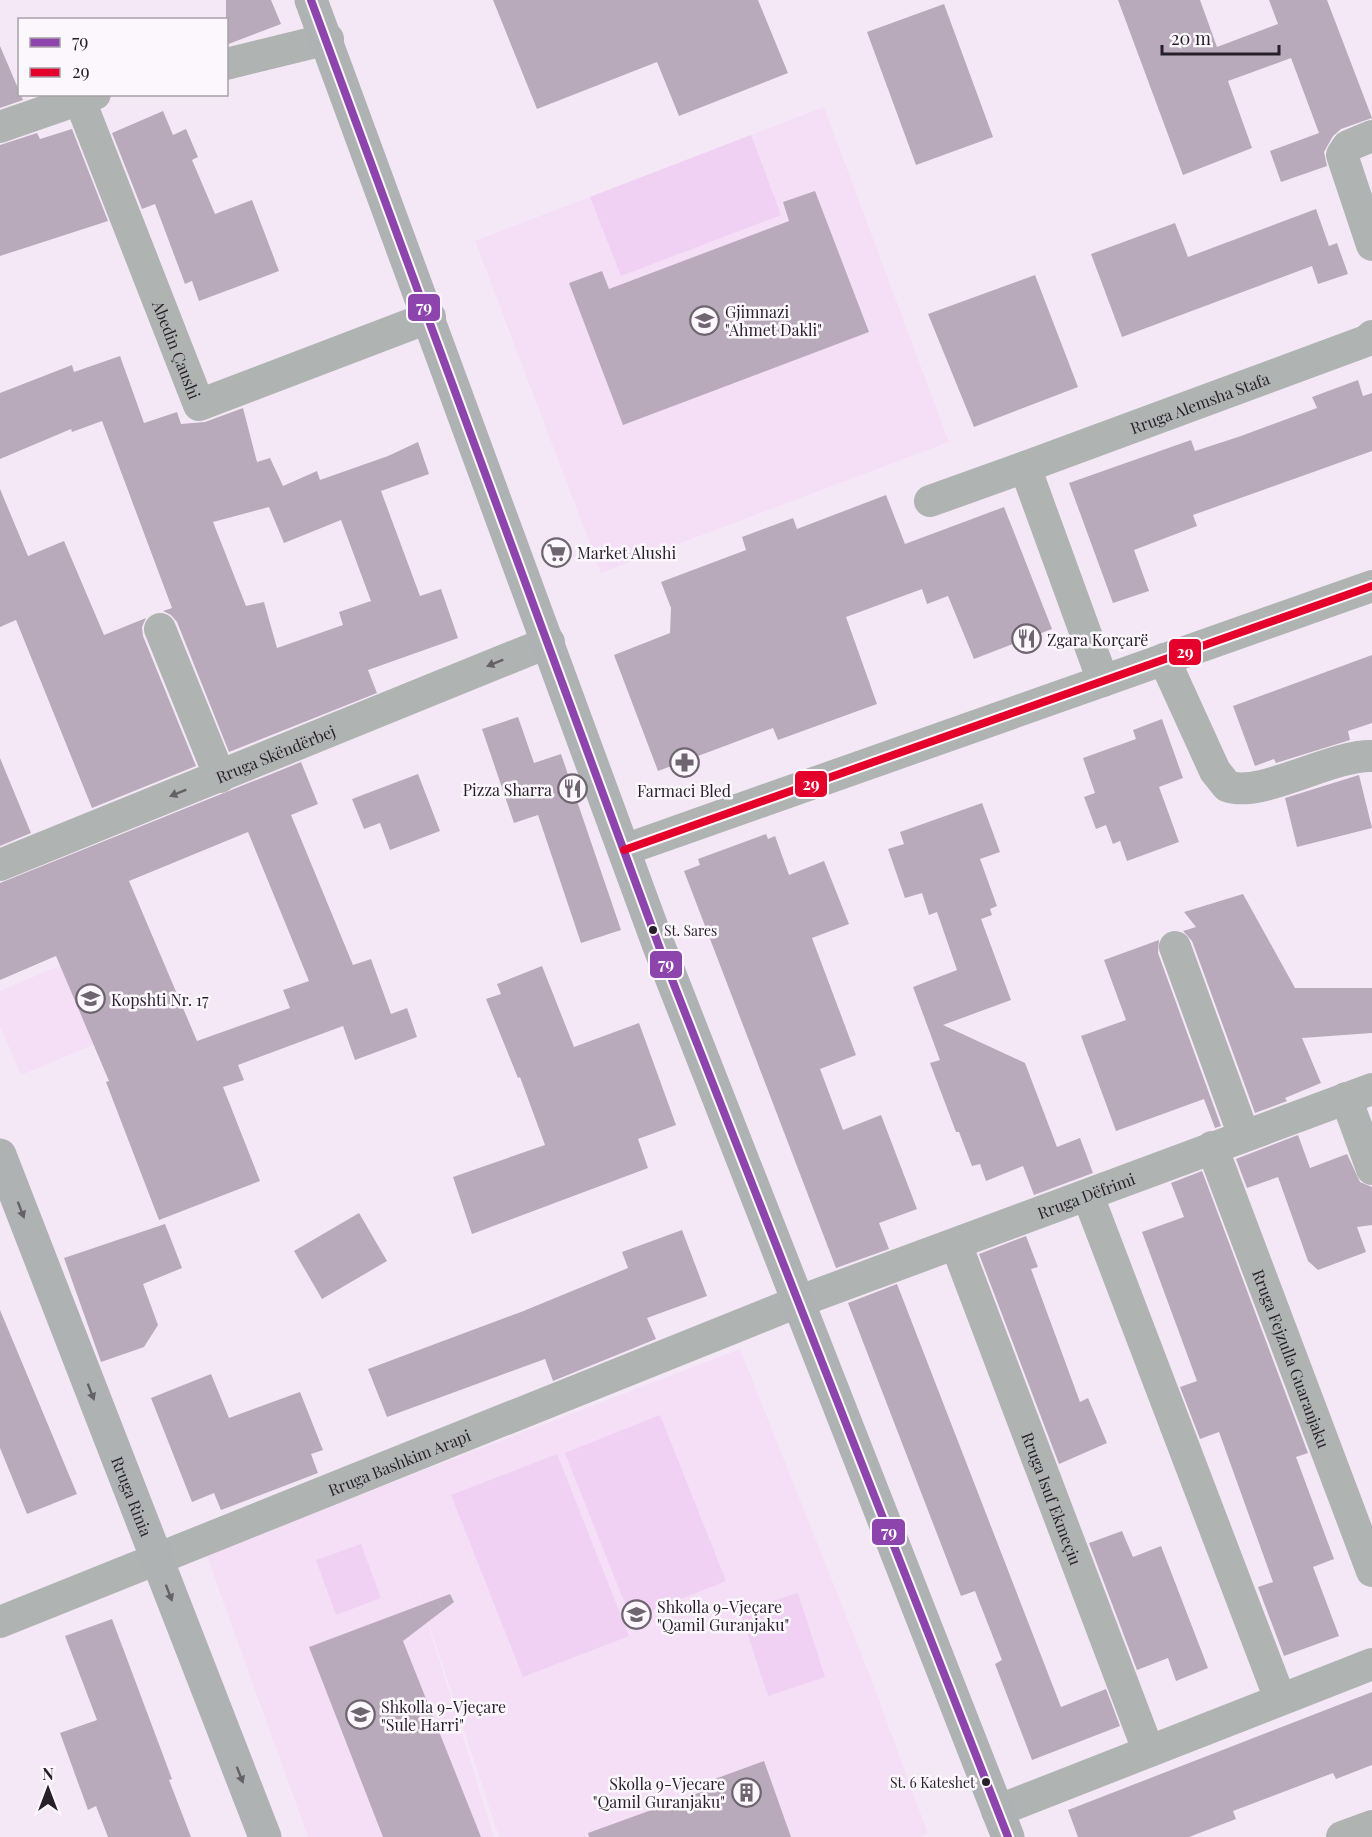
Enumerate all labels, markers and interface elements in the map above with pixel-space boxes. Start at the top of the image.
legend [18,18,228,96]
scale bar [1162,18,1279,56]
text: 20 m [1171,26,1211,50]
text: 79 [72,29,88,53]
text: 29 [72,59,90,83]
line badge: 79 [407,293,441,322]
street label: Abedin Çaushi [148,296,206,402]
text: 79 [416,296,432,317]
place label: Gjimnazi "Ahmet Dakli" [725,301,822,340]
school or university icon: Gjimnazi "Ahmet Dakli" [688,304,720,336]
street label: Rruga Alemsha Stafa [1127,367,1272,438]
supermarket icon: Market Alushi [540,536,572,568]
place label: Market Alushi [577,542,676,563]
restaurant icon: Zgara Korçarë [1010,623,1042,655]
place label: Zgara Korçarë [1047,629,1148,650]
line badge: 29 [1168,638,1202,666]
text: 29 [1176,641,1194,662]
one-way arrow [486,659,504,668]
street label: Rruga Skëndërbej [212,720,338,787]
pharmacy icon: Farmaci Bled [668,746,700,778]
line badge: 29 [794,770,828,798]
restaurant icon: Pizza Sharra [557,773,589,805]
text: 29 [802,773,820,794]
place label: Pizza Sharra [463,779,552,800]
place label: Farmaci Bled [637,780,731,801]
one-way arrow [169,788,187,798]
place label: St. Sares [664,921,717,940]
marker: St. Sares [647,924,659,936]
line badge: 79 [649,950,683,979]
text: 79 [658,953,674,974]
school or university icon: Kopshti Nr. 17 [74,983,106,1015]
place label: Kopshti Nr. 17 [111,989,209,1010]
street label: Rruga Dëfrimi [1034,1167,1138,1223]
one-way arrow [17,1201,26,1219]
street label: Rruga Fejzulla Guaranjaku [1249,1266,1335,1451]
one-way arrow [87,1383,97,1401]
street label: Rruga Bashkim Arapi [325,1424,474,1500]
street label: Rruga Isuf Ekmeçiu [1018,1429,1087,1568]
street label: Rruga Rinia [108,1453,158,1539]
line badge: 79 [871,1518,906,1546]
text: 79 [881,1521,897,1542]
one-way arrow [165,1584,174,1602]
place label: Shkolla 9-Vjeçare "Qamil Guranjaku" [657,1596,789,1635]
school or university icon: Shkolla 9-Vjeçare "Qamil Guranjaku" [620,1599,652,1631]
place label: Shkolla 9-Vjeçare "Sule Harri" [381,1696,506,1735]
school or university icon: Shkolla 9-Vjeçare "Sule Harri" [344,1699,376,1731]
north arrow [18,1759,78,1819]
text: N [42,1763,54,1784]
one-way arrow [236,1766,246,1784]
place label: Skolla 9-Vjecare "Qamil Guranjaku" [593,1773,725,1812]
place label: St. 6 Kateshet [890,1773,976,1792]
building icon: Skolla 9-Vjecare "Qamil Guranjaku" [730,1776,762,1808]
marker: St. 6 Kateshet [980,1776,992,1788]

